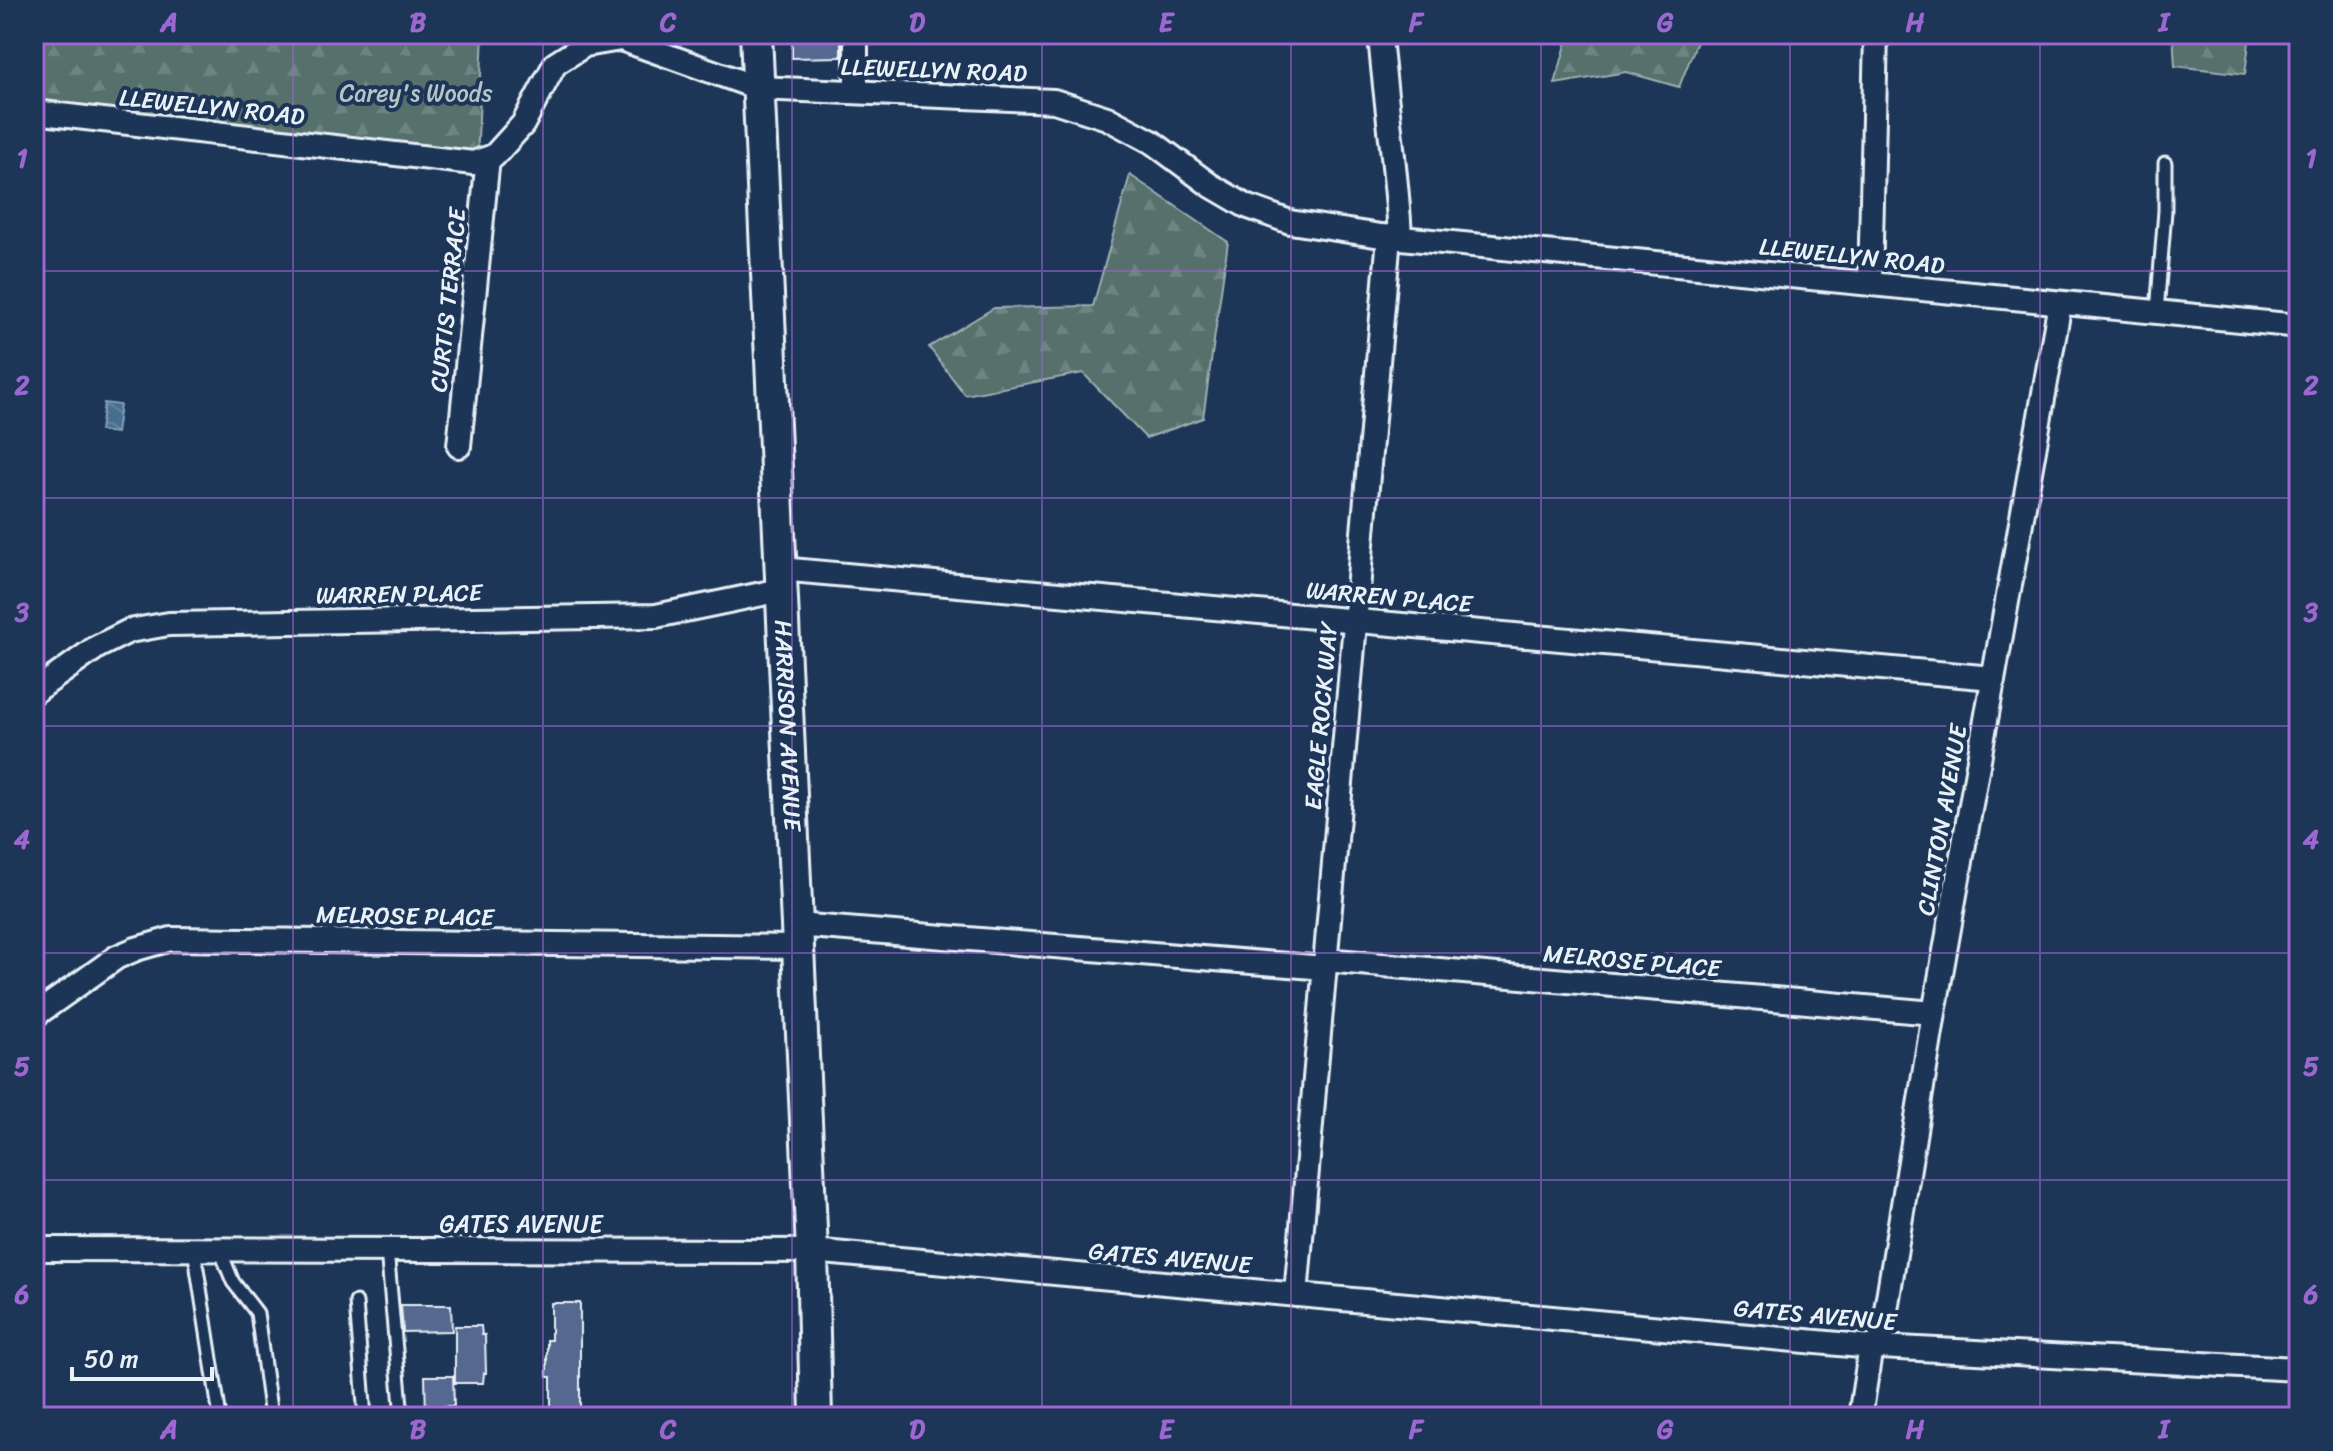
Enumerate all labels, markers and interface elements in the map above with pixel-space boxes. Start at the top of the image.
text: A [159,0,178,45]
text: B [410,0,427,45]
text: C [659,0,677,45]
text: D [909,0,925,45]
text: E [1159,0,1176,45]
text: F [1408,0,1425,45]
text: G [1657,0,1674,45]
text: H [1906,0,1925,45]
text: I [2157,0,2172,45]
street label: LLEWELLYN ROAD [840,46,1028,94]
park label: Carey's Woods [340,72,493,114]
street label: LLEWELLYN ROAD [117,76,307,138]
text: 1 [16,135,28,181]
text: 1 [2305,135,2317,181]
street label: CURTIS TERRACE [417,204,479,394]
street label: LLEWELLYN ROAD [1757,225,1947,287]
text: 2 [13,362,30,408]
text: 2 [2302,362,2319,408]
street label: WARREN PLACE [1304,569,1475,625]
street label: WARREN PLACE [315,572,484,616]
text: 3 [14,589,30,635]
text: 3 [2303,589,2319,635]
street label: HARRISON AVENUE [762,619,814,833]
street label: EAGLE ROCK WAY [1292,619,1350,812]
street label: CLINTON AVENUE [1905,720,1980,919]
text: 4 [14,816,30,862]
text: 4 [2303,816,2319,862]
street label: MELROSE PLACE [316,893,496,939]
street label: MELROSE PLACE [1542,932,1724,990]
text: 5 [14,1043,30,1089]
text: 5 [2303,1043,2319,1089]
street label: GATES AVENUE [439,1203,604,1245]
street label: GATES AVENUE [1087,1230,1255,1286]
text: 6 [14,1271,30,1317]
text: 6 [2303,1271,2319,1317]
street label: GATES AVENUE [1732,1287,1900,1343]
scale bar [72,1331,212,1381]
text: 50 m [84,1338,139,1380]
text: A [159,1406,178,1451]
text: B [410,1406,427,1451]
text: C [659,1406,677,1451]
text: D [909,1406,925,1451]
text: E [1159,1406,1176,1451]
text: F [1408,1406,1425,1451]
text: G [1657,1406,1674,1451]
text: H [1906,1406,1925,1451]
text: I [2157,1406,2172,1451]

